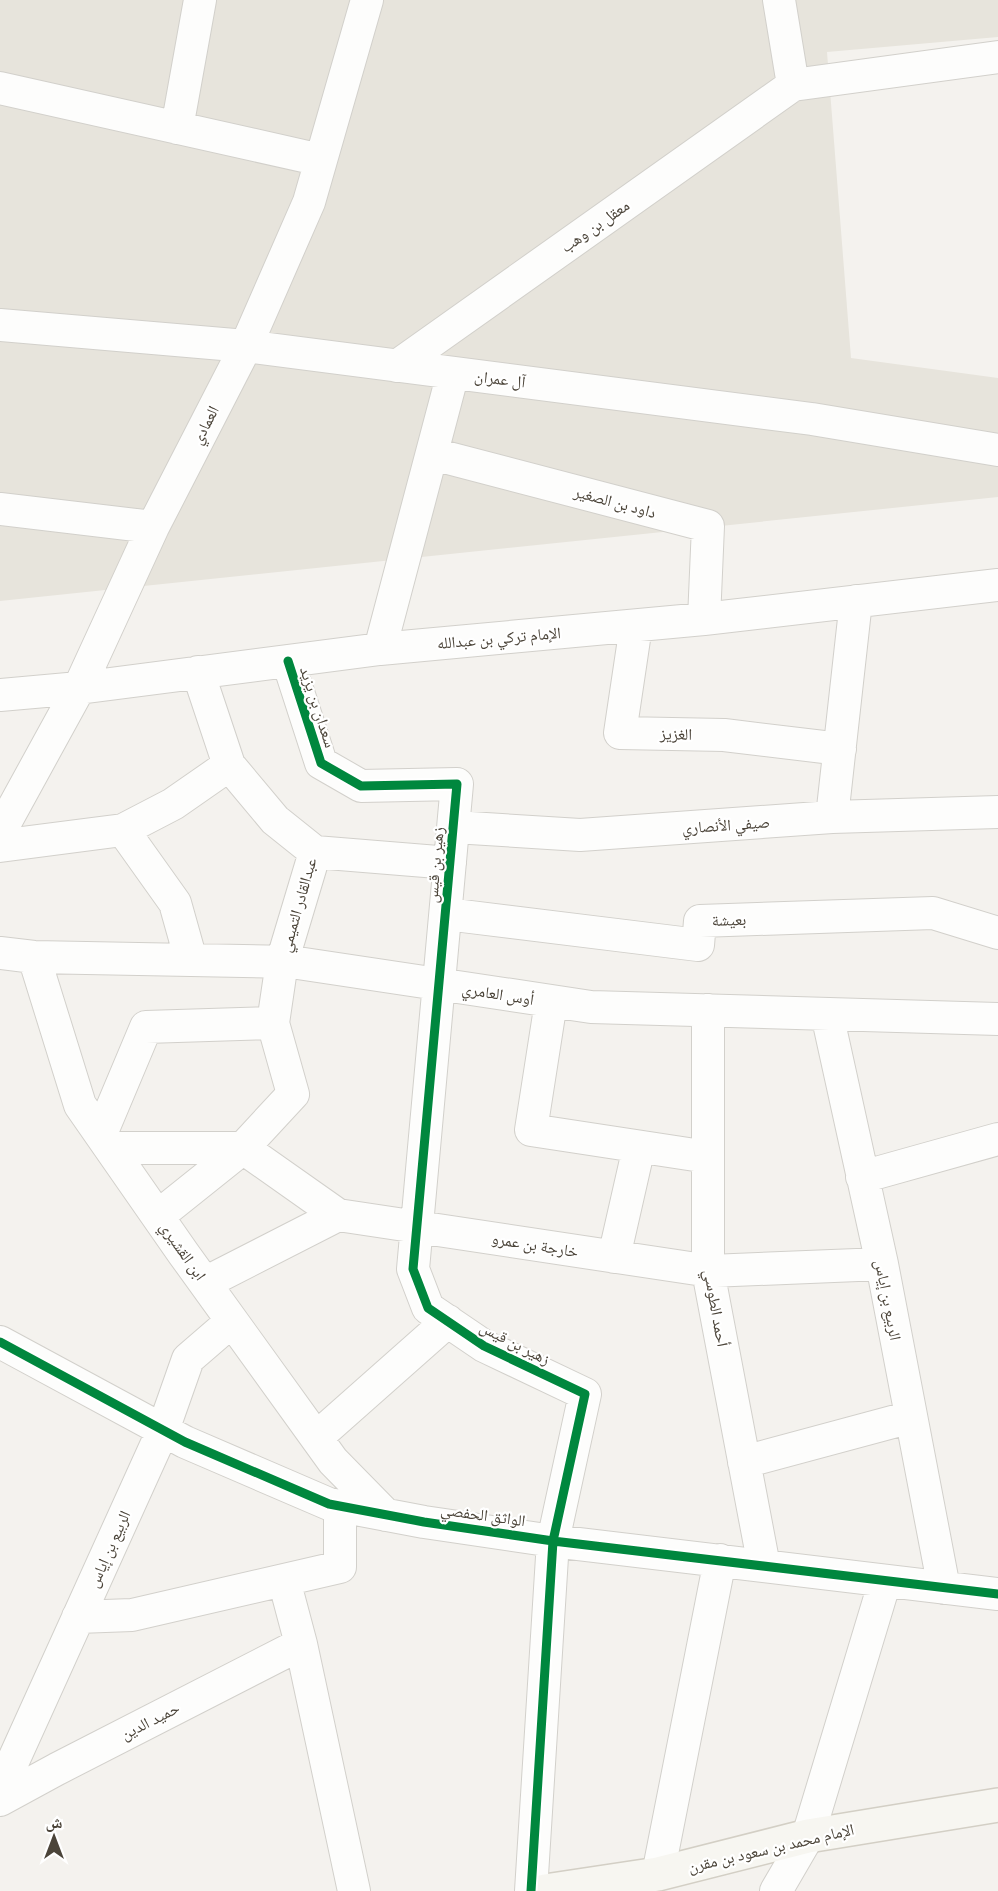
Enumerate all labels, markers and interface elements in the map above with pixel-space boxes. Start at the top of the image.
street label: معقل بن وهب [557,195,634,257]
street label: آل عمران [473,366,528,393]
street label: العمادي [187,402,226,449]
street label: داود بن الصغير [571,482,658,523]
street label: الإمام تركي بن عبدالله [436,623,562,656]
street label: سعدان بن يزيد [295,664,340,750]
street label: الغزيز [659,724,692,744]
street label: صيفي الأنصاري [681,812,771,841]
street label: زهير بن قيس [422,826,449,904]
street label: عبدالقادر التميمي [275,856,323,955]
street label: بعيشة [711,910,747,930]
street label: أوس العامري [460,979,535,1012]
street label: ابن القشيري [153,1218,210,1286]
street label: خارجة بن عمرو [490,1229,580,1262]
street label: الربيع بن إياس [870,1258,905,1342]
street label: أحمد الطوسي [697,1268,732,1349]
street label: زهير بن قيس [476,1317,553,1370]
street label: الواثق الحفصي [439,1500,527,1533]
street label: الربيع بن إياس [84,1508,135,1591]
street label: حميد الدين [117,1698,183,1745]
north arrow [24,1807,84,1867]
text: ش [46,1813,63,1832]
street label: الإمام محمد بن سعود بن مقرن [686,1820,856,1877]

